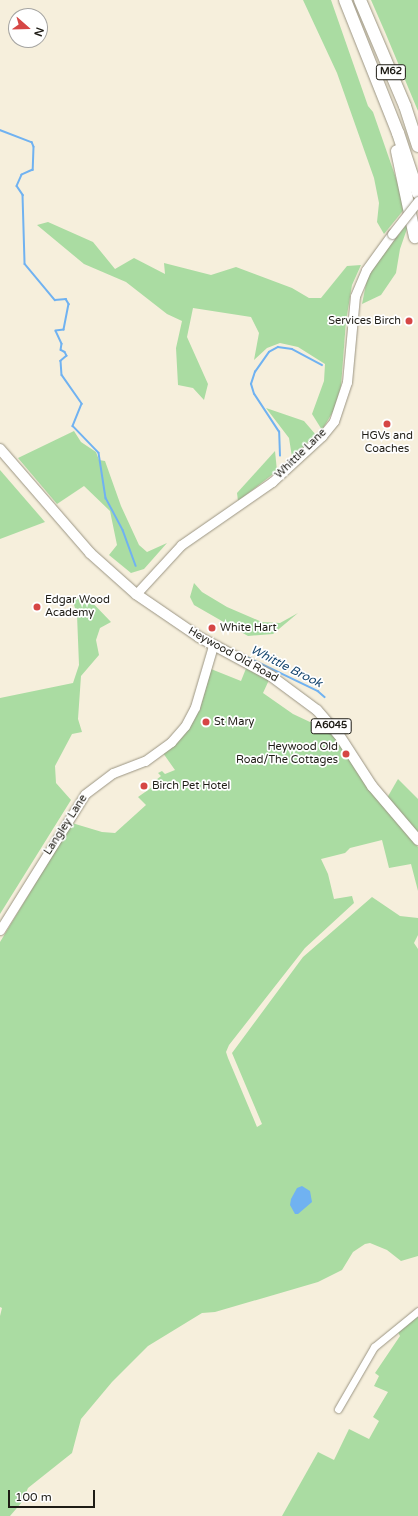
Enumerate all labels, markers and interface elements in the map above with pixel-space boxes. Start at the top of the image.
north arrow [8,8,48,48]
text: N [31,26,46,38]
road number: M62 [375,64,407,80]
place label: Services Birch [328,314,401,328]
marker: Services Birch [404,316,414,326]
marker: HGVs and Coaches [382,419,392,429]
street label: Whittle Lane [273,426,329,482]
place label: HGVs and Coaches [361,430,413,456]
place label: Edgar Wood Academy [45,594,110,620]
marker: Edgar Wood Academy [32,602,42,612]
place label: White Hart [220,621,277,635]
marker: White Hart [207,623,217,633]
street label: Heywood Old Road [186,625,280,685]
water label: Whittle Brook [248,643,324,691]
place label: St Mary [214,715,255,729]
marker: St Mary [201,717,211,727]
road number: A6045 [310,718,352,734]
place label: Heywood Old Road/The Cottages [236,741,338,767]
marker: Heywood Old Road/The Cottages [341,749,351,759]
place label: Birch Pet Hotel [152,779,230,793]
marker: Birch Pet Hotel [139,781,149,791]
street label: Langley Lane [42,792,90,858]
scale bar [10,1482,97,1508]
text: 100 m [15,1490,52,1504]

